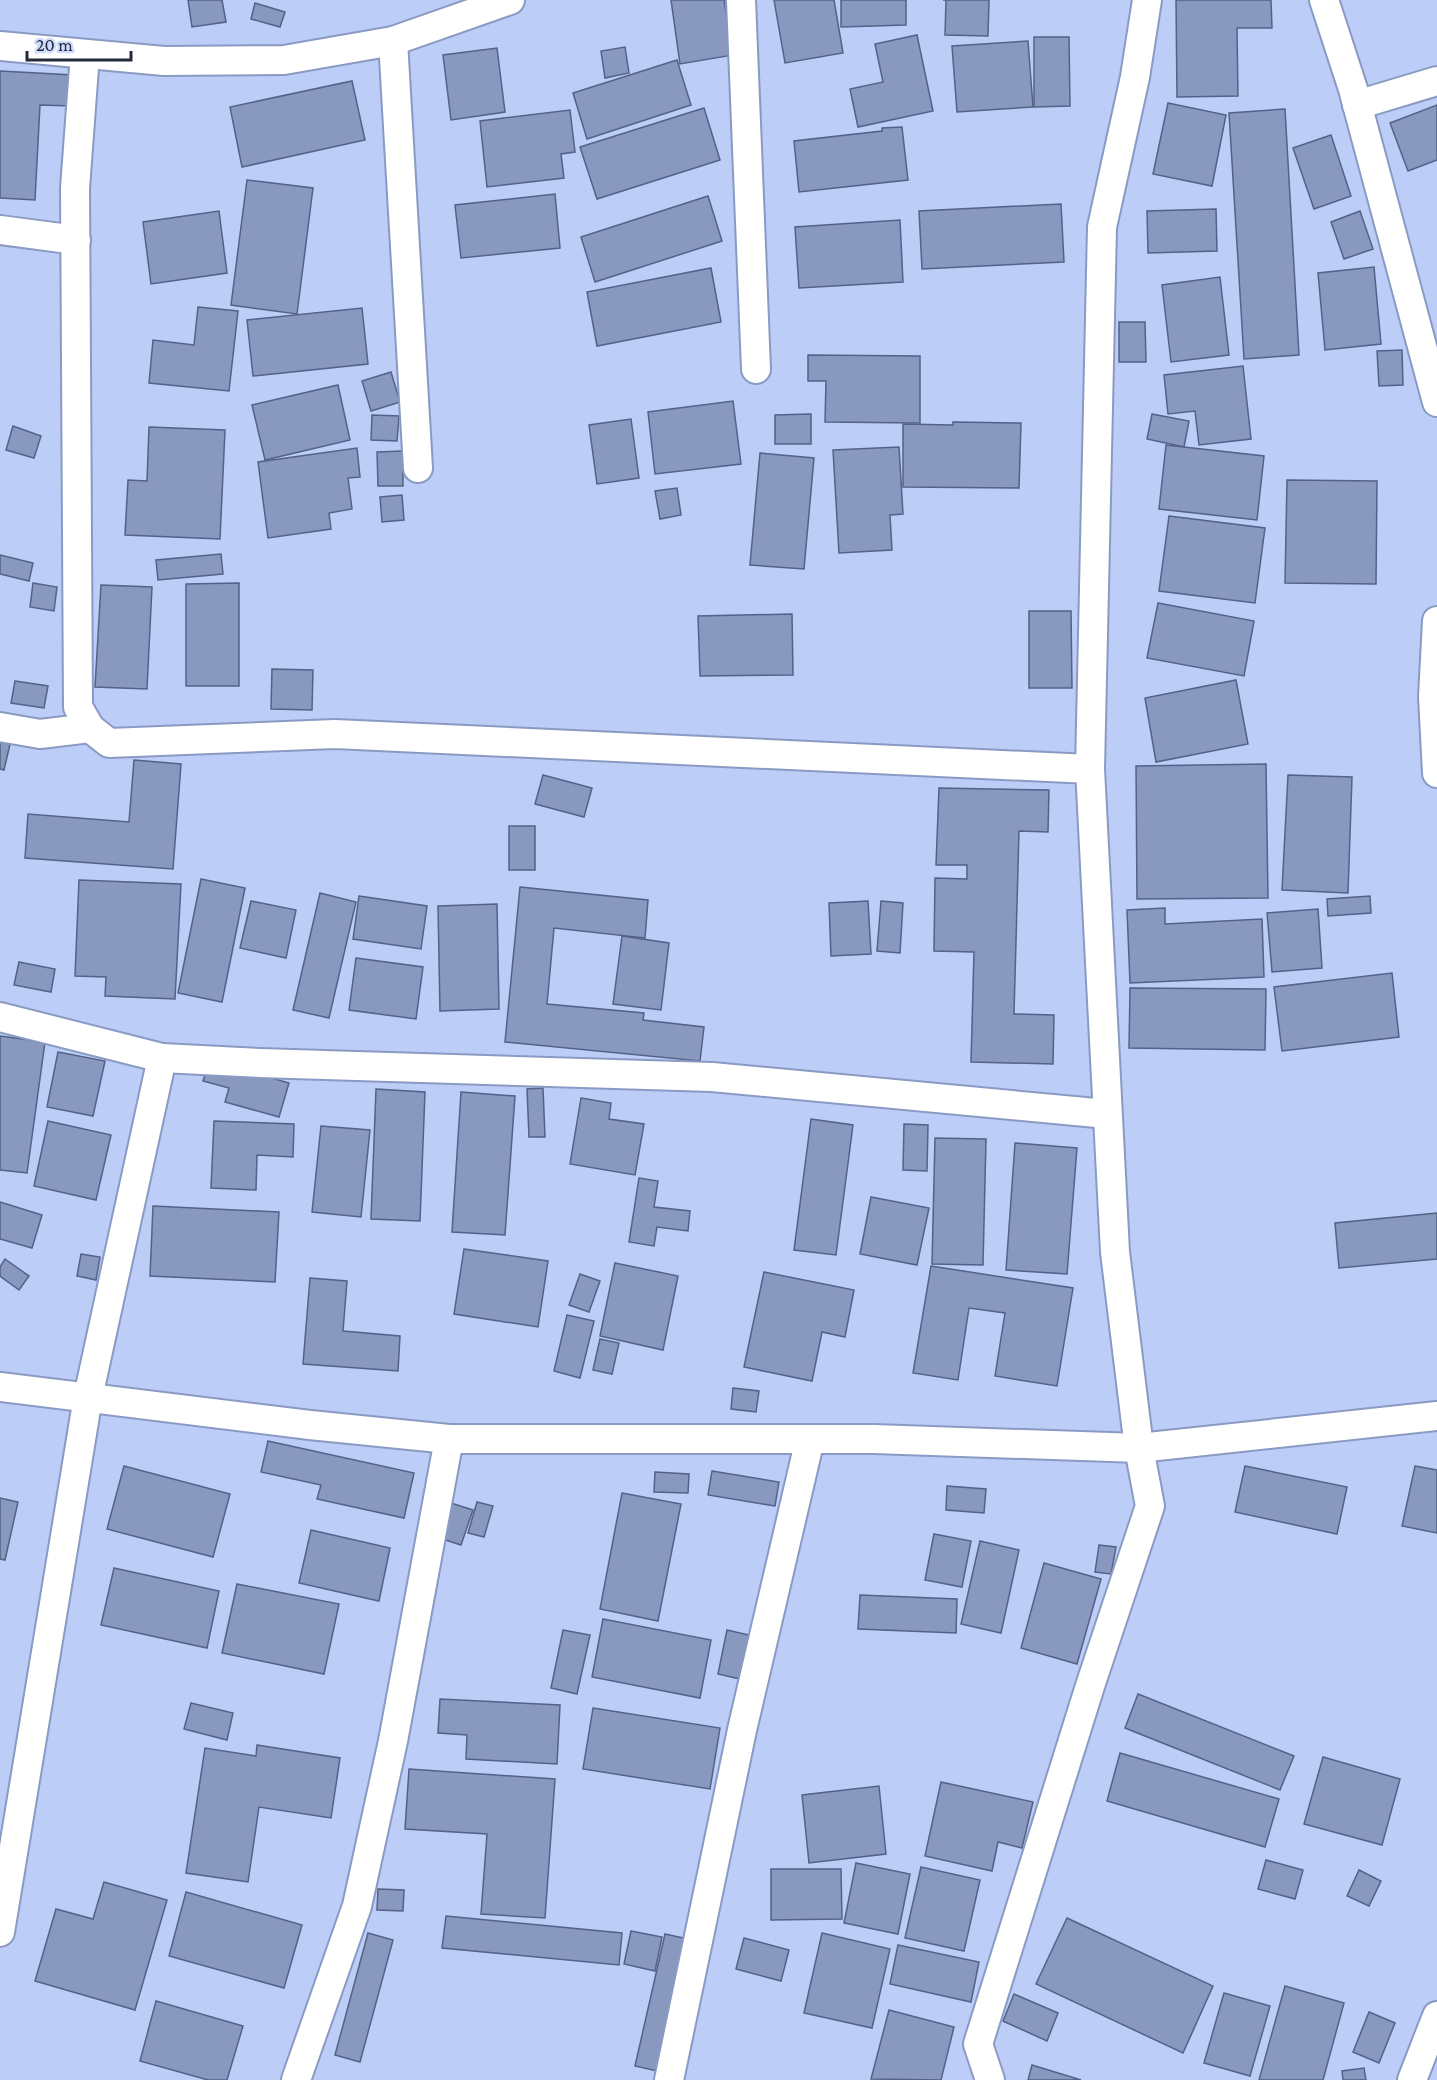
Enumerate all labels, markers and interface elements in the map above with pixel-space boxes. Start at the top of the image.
scale bar [27,24,130,62]
text: 20 m [36,35,73,55]

